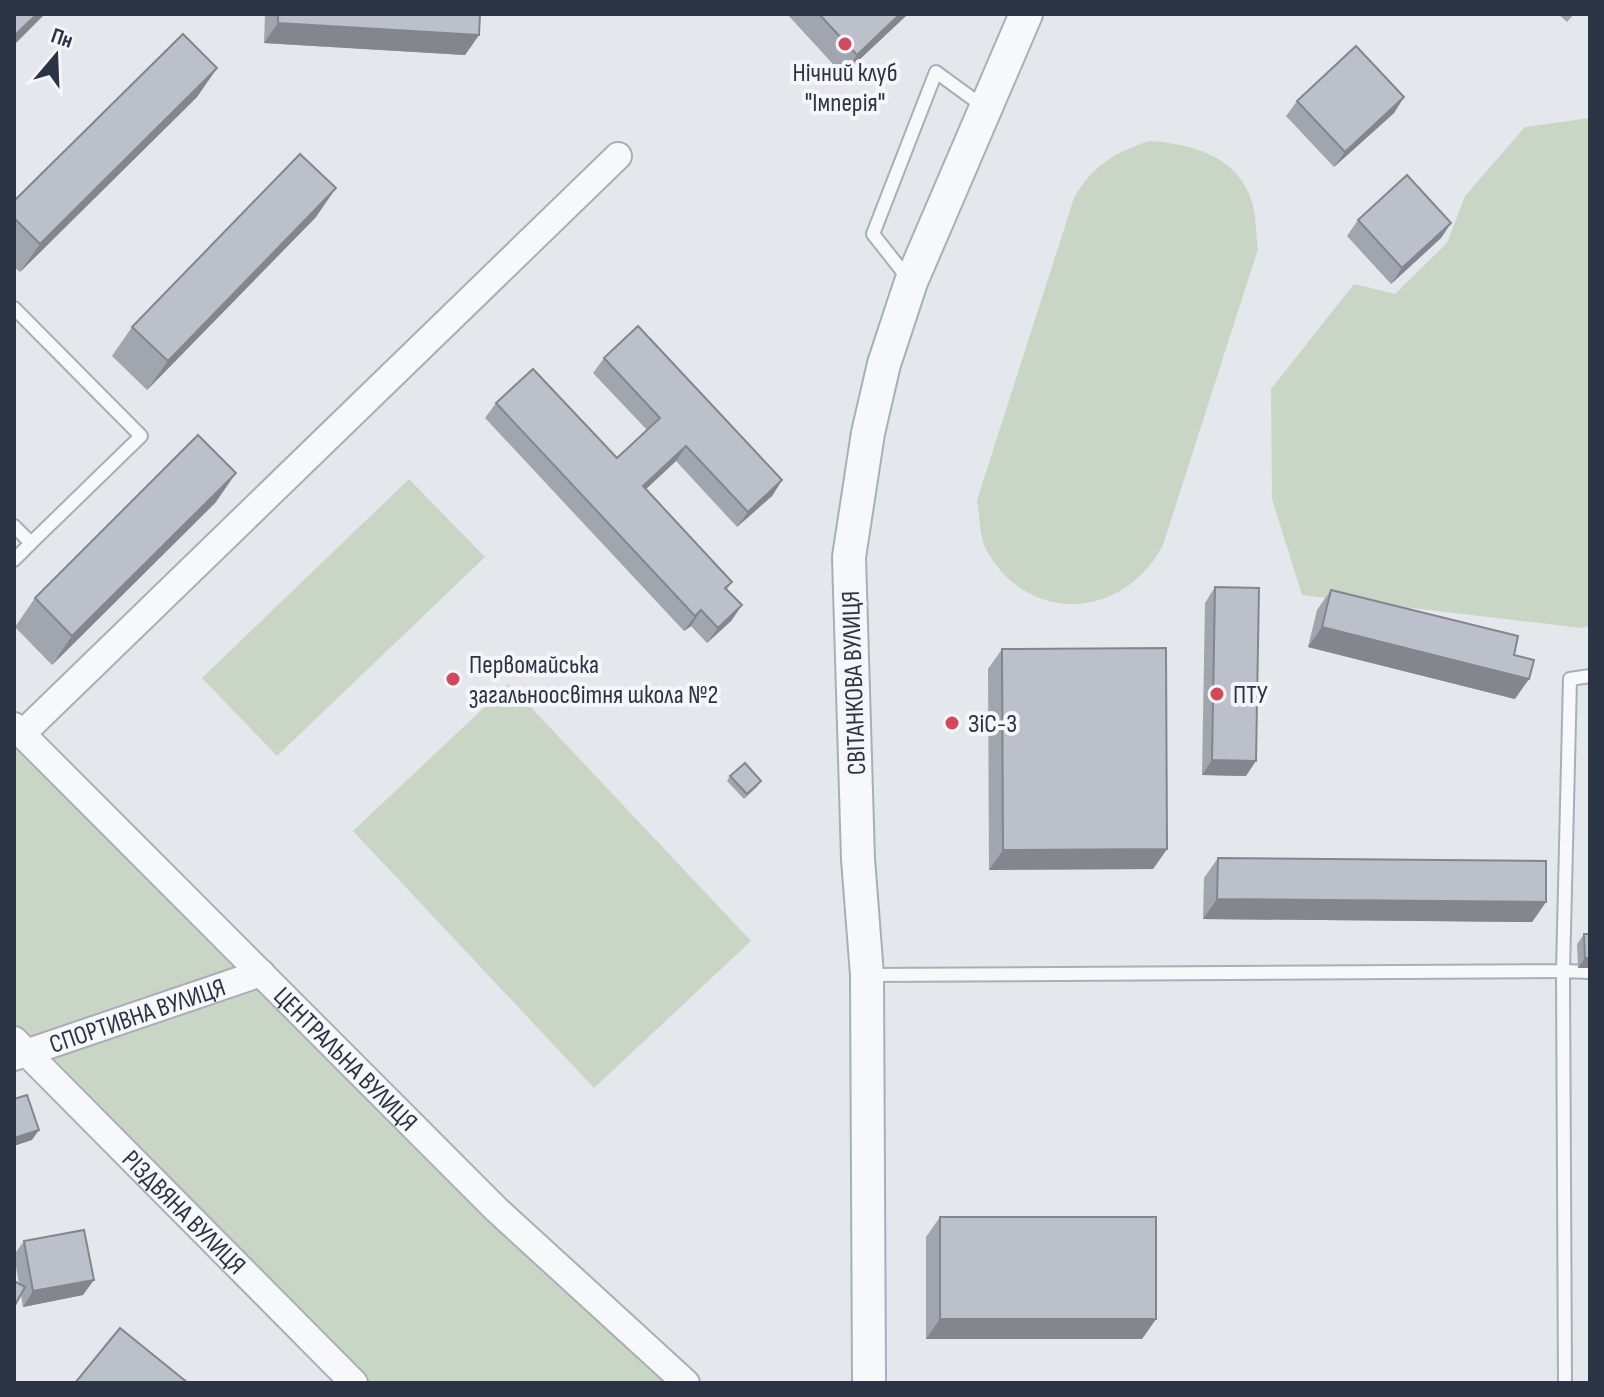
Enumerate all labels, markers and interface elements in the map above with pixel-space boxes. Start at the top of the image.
north arrow [16,16,96,96]
text: Пн [48,22,76,55]
marker: Нічний клуб "Імперія" [836,35,854,53]
place label: Нічний клуб "Імперія" [793,58,897,119]
street label: СВІТАНКОВА ВУЛИЦЯ [836,590,873,776]
place label: Первомайська загальноосвітня школа №2 [469,650,718,711]
marker: Первомайська загальноосвітня школа №2 [444,670,462,688]
place label: ПТУ [1233,680,1268,711]
marker: ПТУ [1208,685,1226,703]
place label: ЗіС-3 [968,709,1017,740]
marker: ЗіС-3 [943,714,961,732]
street label: СПОРТИВНА ВУЛИЦЯ [46,972,230,1061]
street label: ЦЕНТРАЛЬНА ВУЛИЦЯ [267,981,423,1138]
street label: РІЗДВЯНА ВУЛИЦЯ [115,1144,252,1282]

